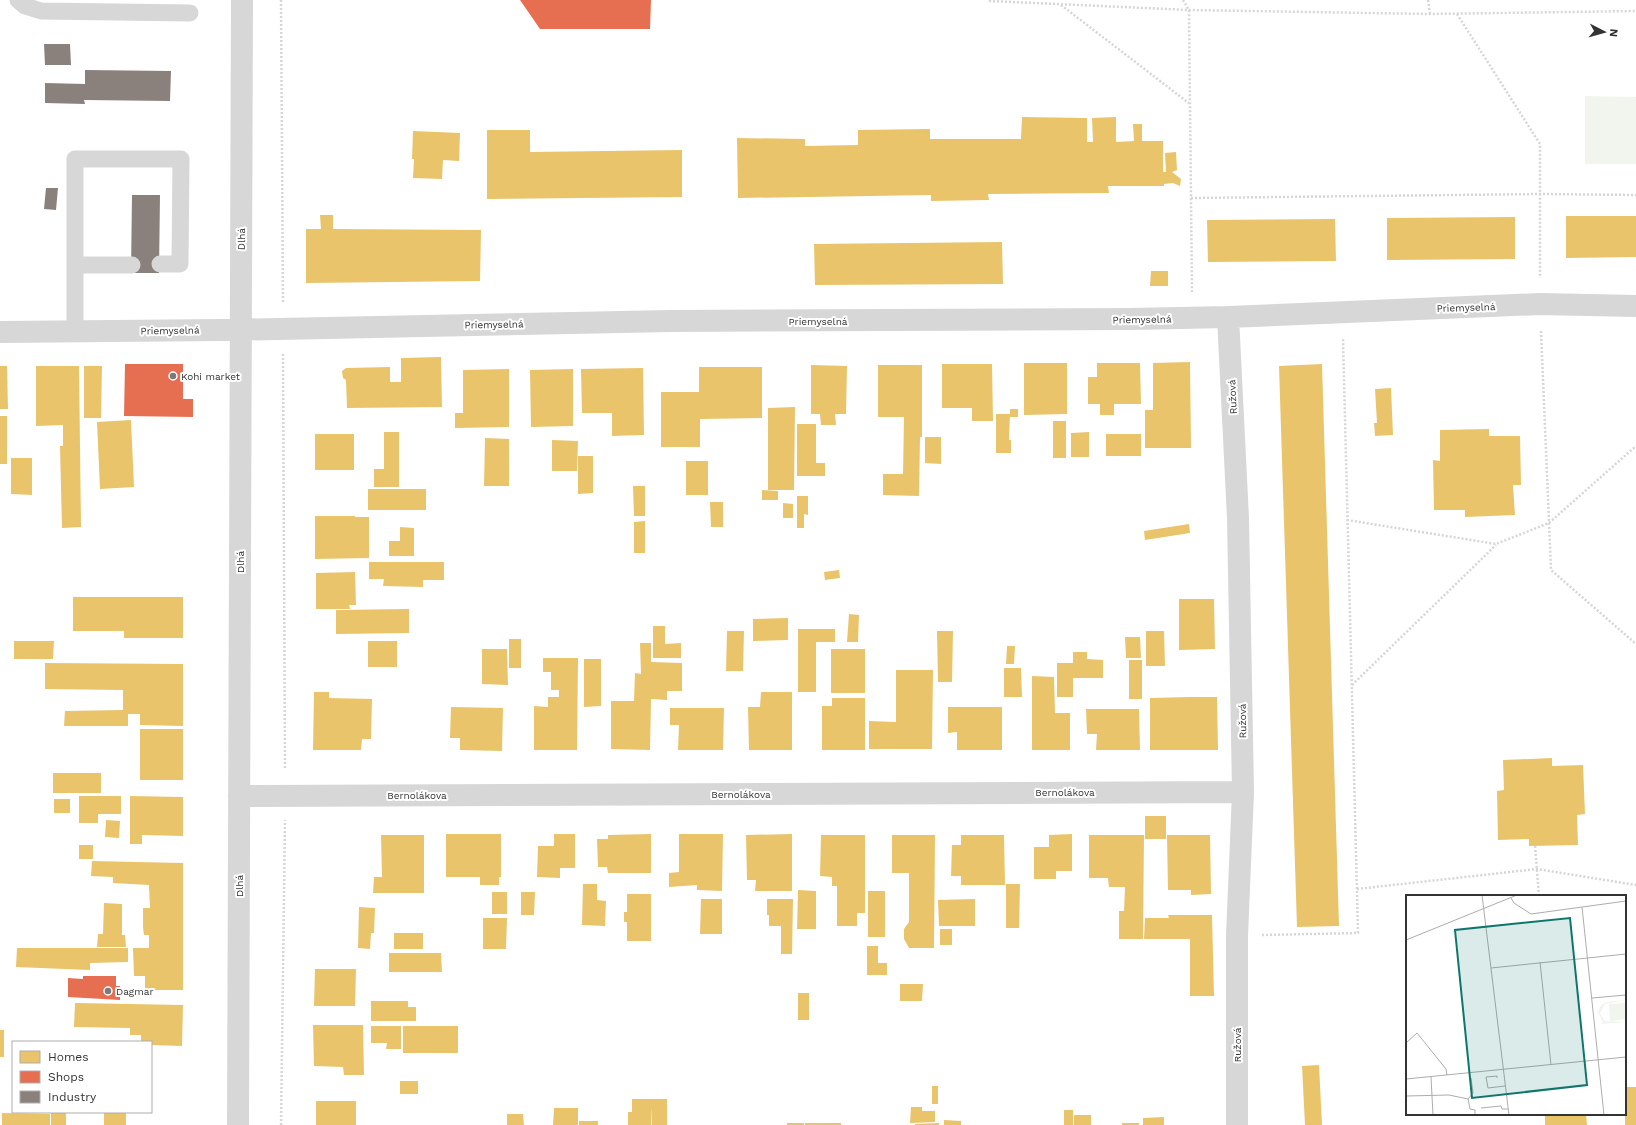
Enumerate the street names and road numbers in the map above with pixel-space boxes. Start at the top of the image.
street label: Dlhá [236,228,247,250]
street label: Priemyselná [1436,301,1496,314]
street label: Priemyselná [1112,313,1172,326]
street label: Priemyselná [789,316,848,327]
street label: Priemyselná [464,318,524,331]
street label: Priemyselná [140,324,200,337]
street label: Ružová [1226,379,1239,415]
street label: Dlhá [235,551,246,573]
street label: Ružová [1237,703,1248,738]
street label: Bernolákova [1035,787,1095,798]
street label: Bernolákova [711,789,771,800]
street label: Bernolákova [387,790,447,801]
street label: Dlhá [234,875,245,897]
street label: Ružová [1232,1027,1243,1062]

